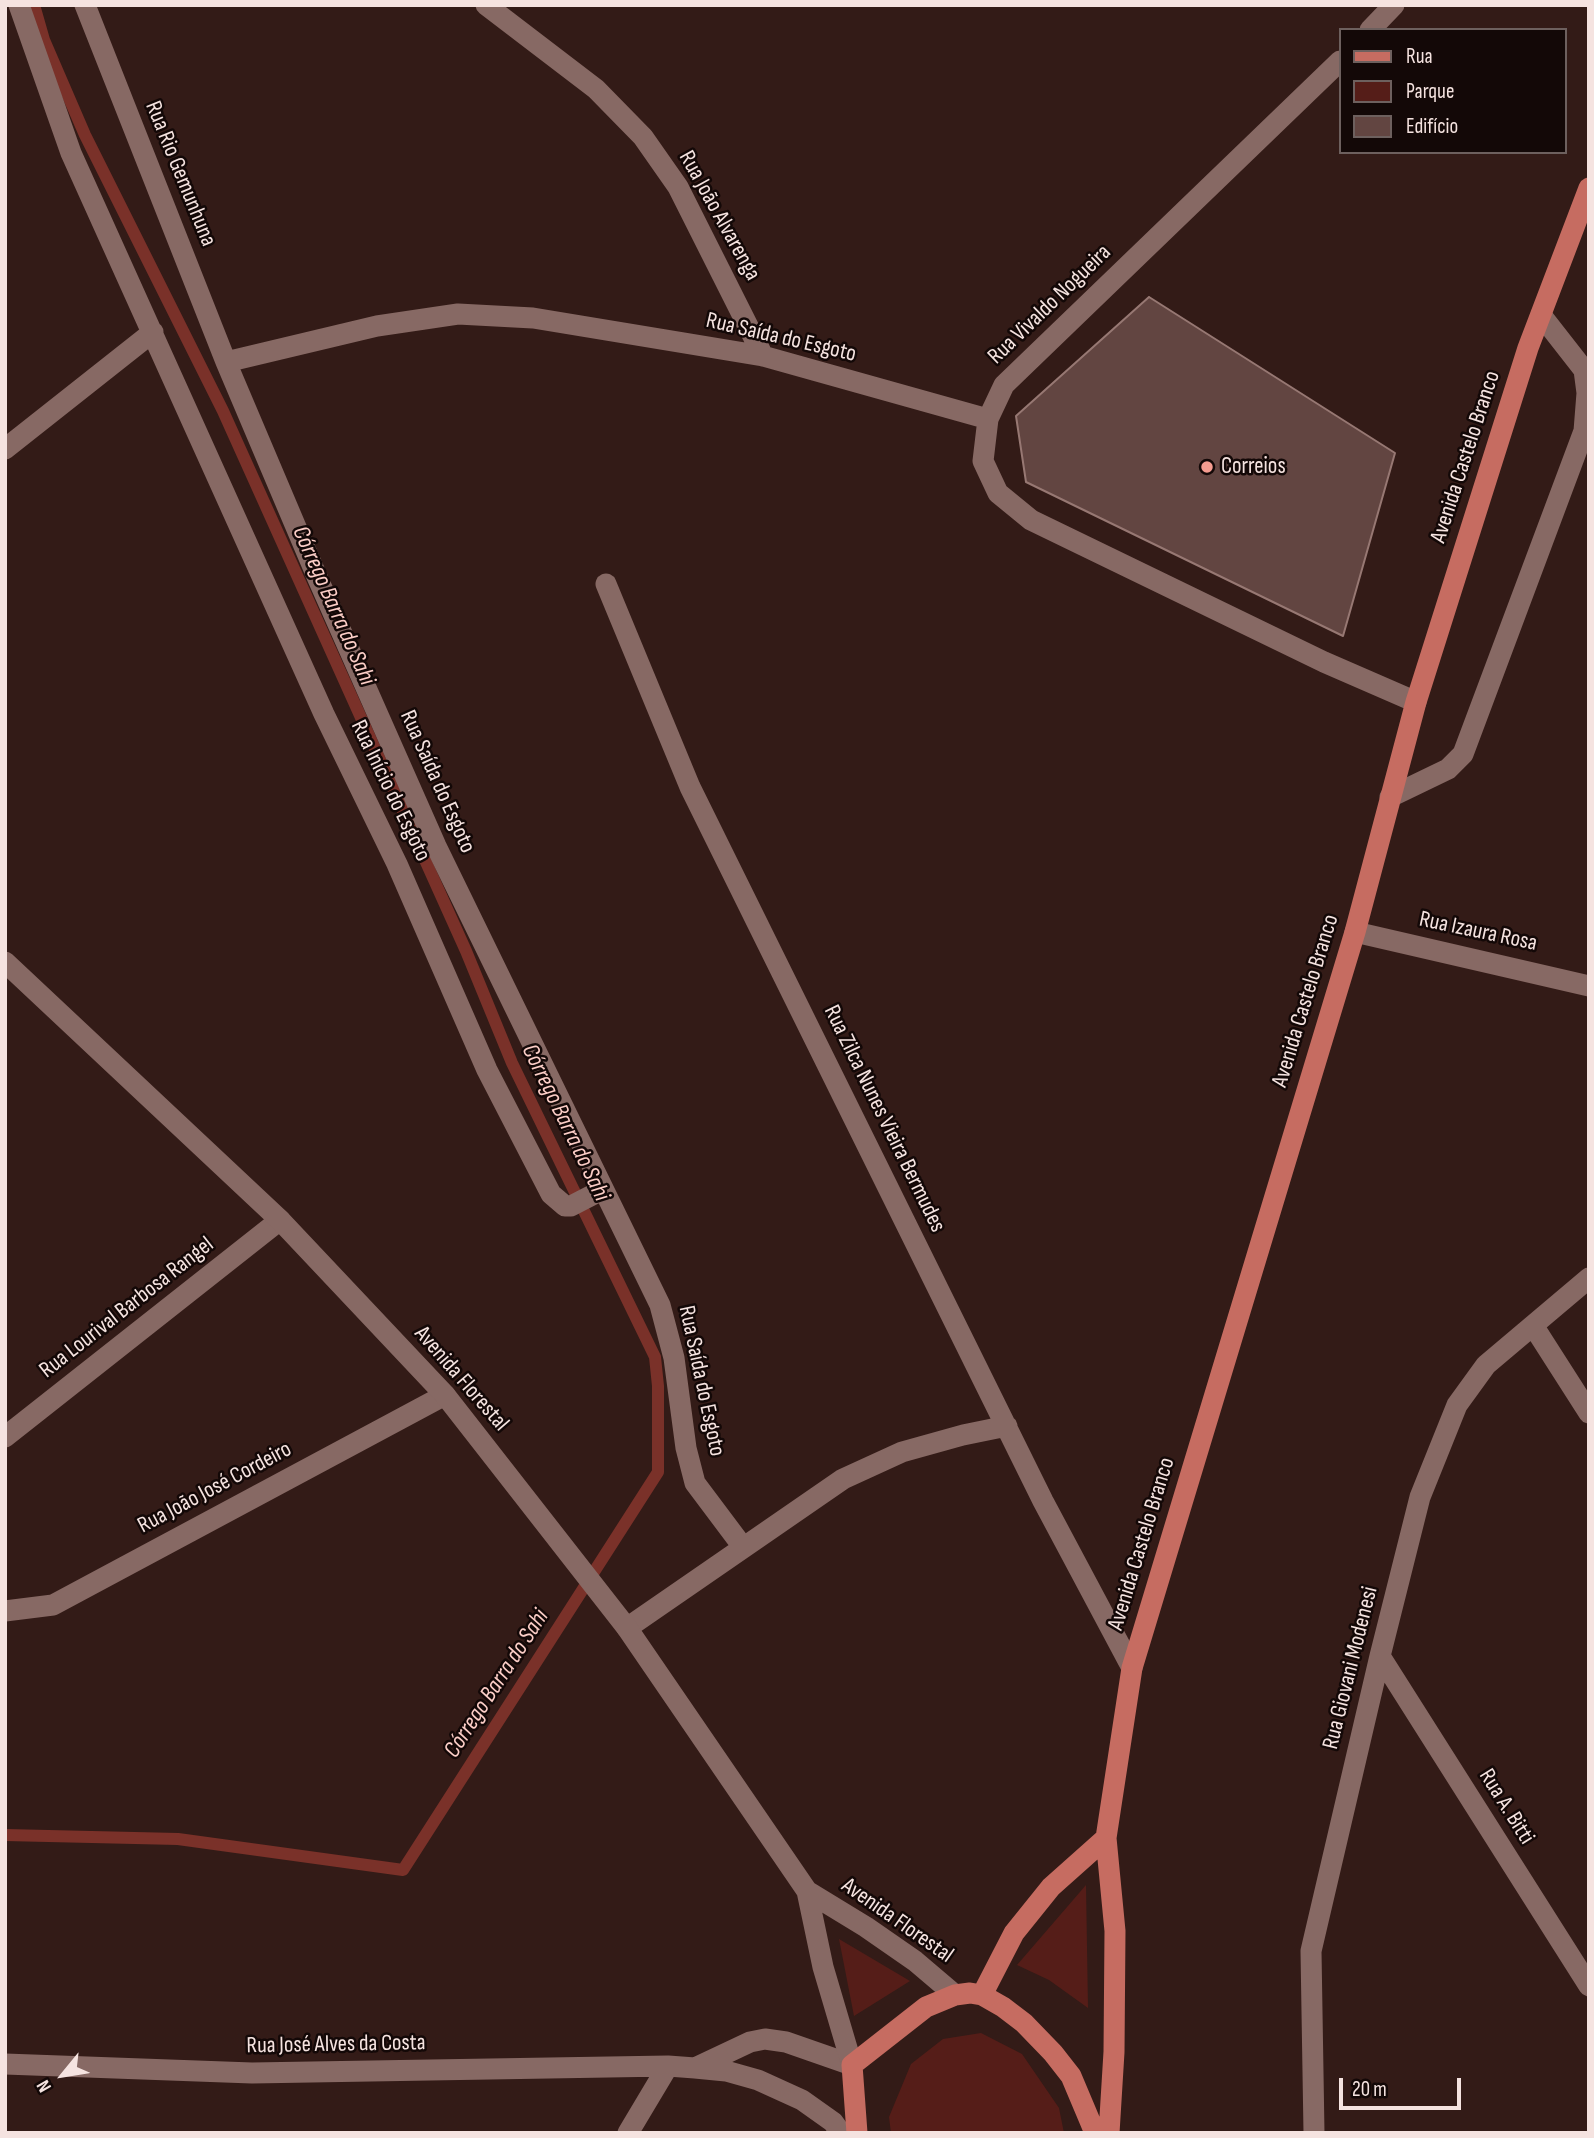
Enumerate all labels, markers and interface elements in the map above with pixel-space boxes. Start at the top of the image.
legend [1338,28,1566,154]
text: Rua [1406,44,1433,69]
text: Parque [1406,79,1454,104]
street label: Rua Rio Gemunhuna [138,97,222,251]
text: Edifício [1406,114,1458,139]
street label: Rua João Alvarenga [672,146,766,286]
street label: Rua Vivaldo Nogueira [983,239,1117,371]
street label: Rua Saída do Esgoto [703,307,859,369]
street label: Avenida Castelo Branco [1425,368,1507,546]
place label: Correios [1221,453,1286,481]
marker: Correios [1199,459,1215,475]
water label: Córrego Barra do Sahi [285,522,381,690]
street label: Rua Saída do Esgoto [393,706,481,858]
street label: Rua Início do Esgoto [344,716,436,866]
street label: Rua Izaura Rosa [1417,906,1539,958]
street label: Avenida Castelo Branco [1267,911,1345,1091]
street label: Rua Zilca Nunes Vieira Bermudes [817,1001,951,1237]
water label: Córrego Barra do Sahi [515,1040,615,1206]
street label: Rua Lourival Barbosa Rangel [34,1231,220,1385]
street label: Rua Saída do Esgoto [672,1303,730,1459]
street label: Avenida Florestal [408,1321,514,1437]
street label: Rua João José Cordeiro [133,1436,297,1540]
street label: Avenida Castelo Branco [1103,1454,1181,1634]
street label: Rua Giovani Modenesi [1317,1584,1385,1752]
water label: Córrego Barra do Sahi [438,1604,556,1764]
street label: Rua A. Bitti [1472,1764,1540,1850]
street label: Avenida Florestal [836,1872,958,1970]
street label: Rua José Alves da Costa [246,2030,426,2060]
north arrow [28,2040,98,2110]
scale bar [1342,2064,1464,2108]
text: N [32,2076,57,2096]
text: 20 m [1352,2077,1387,2102]

